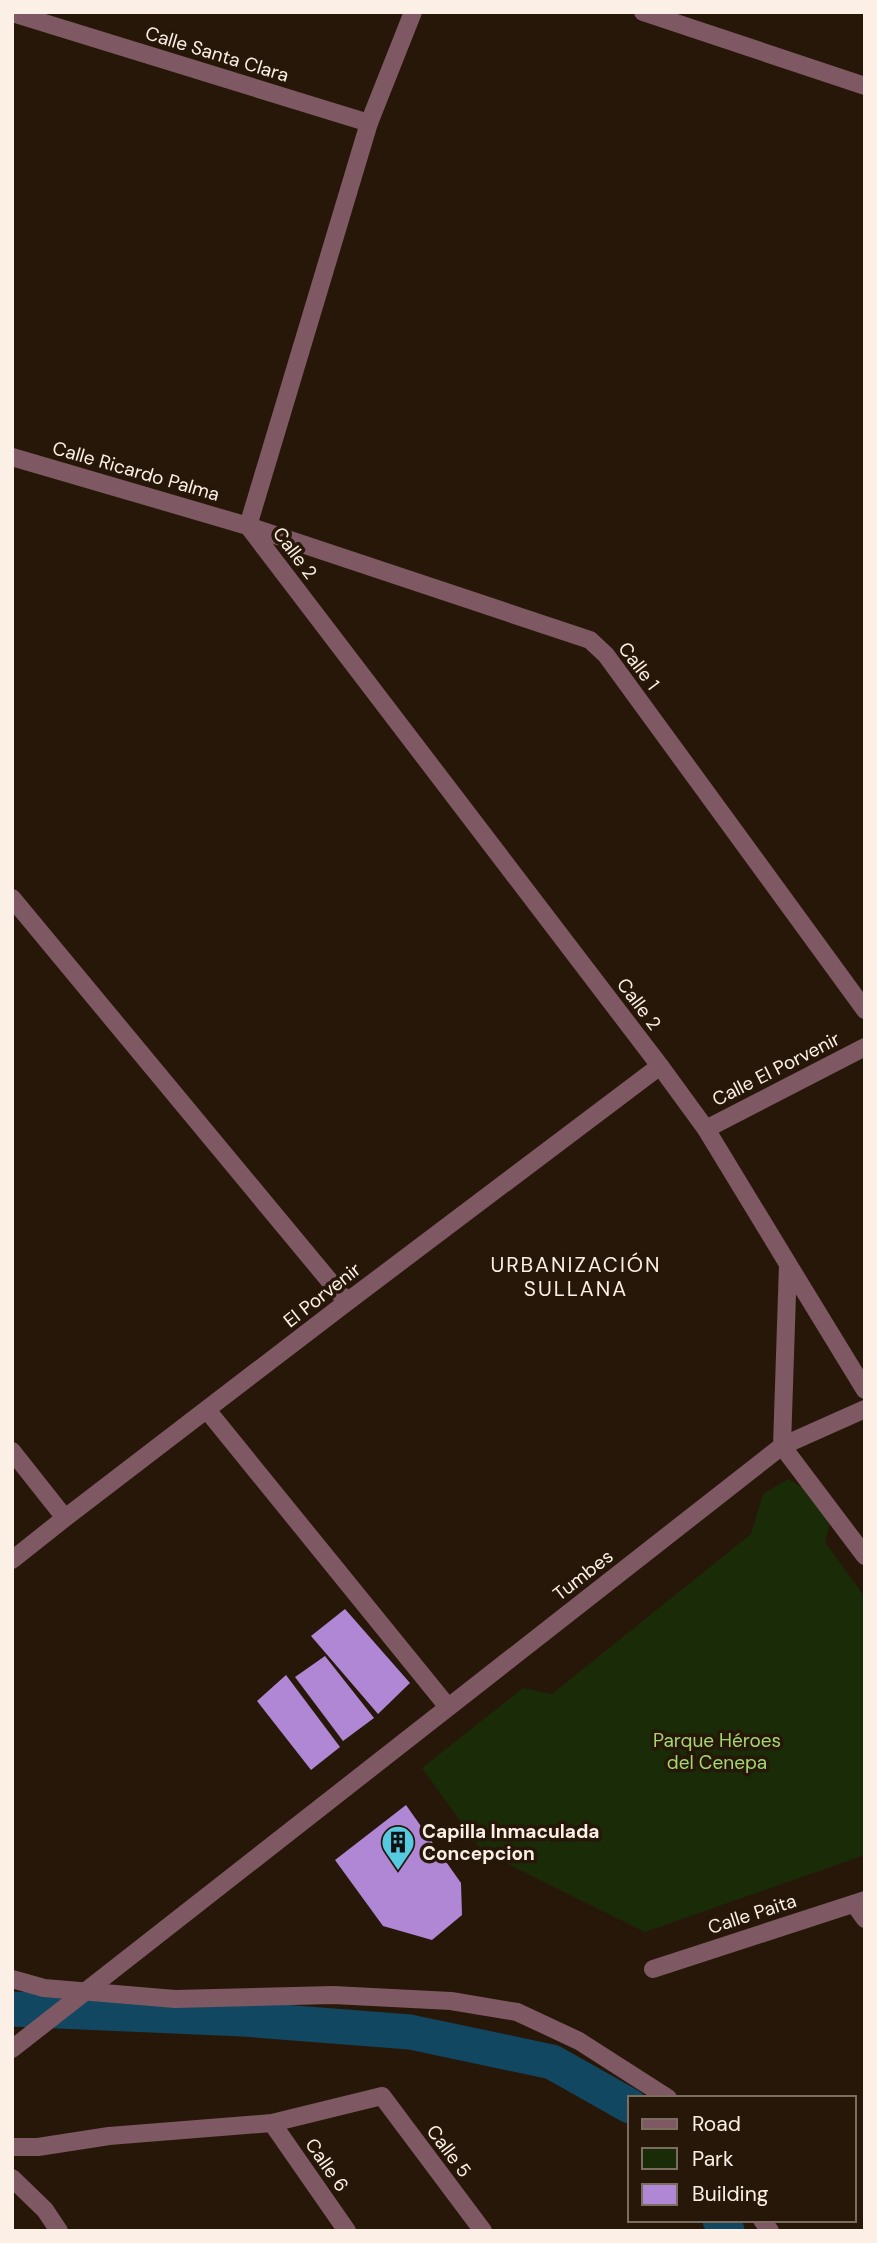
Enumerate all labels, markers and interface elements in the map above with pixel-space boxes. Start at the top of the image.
street label: Calle Santa Clara [142,20,292,88]
street label: Calle Ricardo Palma [50,435,222,507]
street label: Calle 2 [267,522,323,584]
street label: Calle 1 [613,637,665,695]
street label: Calle 2 [611,973,667,1035]
street label: Calle El Porvenir [708,1026,844,1112]
district label: URBANIZACIÓN SULLANA [490,1251,662,1303]
street label: El Porvenir [278,1257,366,1333]
street label: Tumbes [548,1544,618,1606]
park label: Parque Héroes del Cenepa [653,1728,781,1775]
place label: Capilla Inmaculada Concepcion [422,1819,599,1866]
building icon: Capilla Inmaculada Concepcion [379,1823,417,1872]
street label: Calle Paita [705,1888,799,1940]
legend [628,2096,856,2222]
text: Road [692,2110,741,2138]
street label: Calle 5 [421,2120,477,2182]
street label: Calle 6 [299,2133,355,2197]
text: Park [692,2145,734,2173]
text: Building [692,2180,769,2208]

